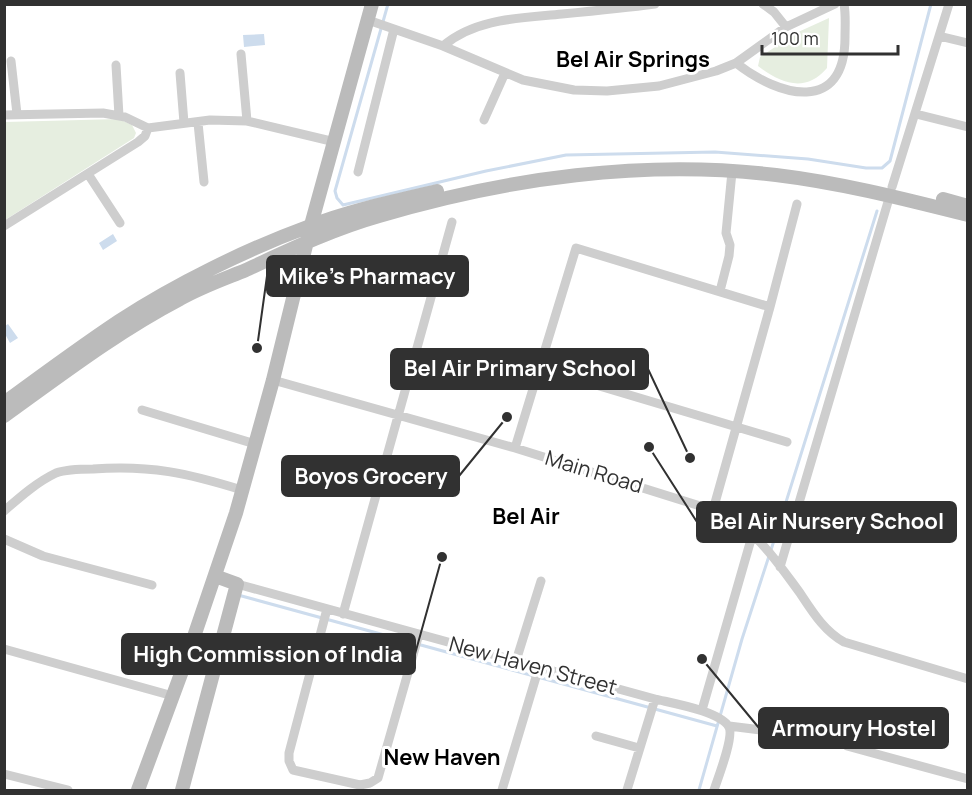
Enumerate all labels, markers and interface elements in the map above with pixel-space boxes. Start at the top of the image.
scale bar [762,18,898,56]
text: 100 m [771,26,819,50]
district label: Bel Air Springs [556,44,710,74]
callout: Mike's Pharmacy [267,256,468,296]
text: Mike's Pharmacy [279,261,456,291]
callout: Bel Air Primary School [391,349,648,389]
text: Bel Air Primary School [404,353,636,383]
street label: Main Road [542,443,647,499]
callout: Boyos Grocery [282,456,459,496]
text: Boyos Grocery [294,461,448,491]
district label: Bel Air [492,501,560,531]
callout: Bel Air Nursery School [697,502,956,542]
text: Bel Air Nursery School [710,506,944,536]
street label: New Haven Street [446,629,620,701]
callout: High Commission of India [122,634,415,674]
text: High Commission of India [133,639,403,669]
callout: Armoury Hostel [759,708,948,748]
text: Armoury Hostel [771,713,937,743]
district label: New Haven [383,742,501,772]

